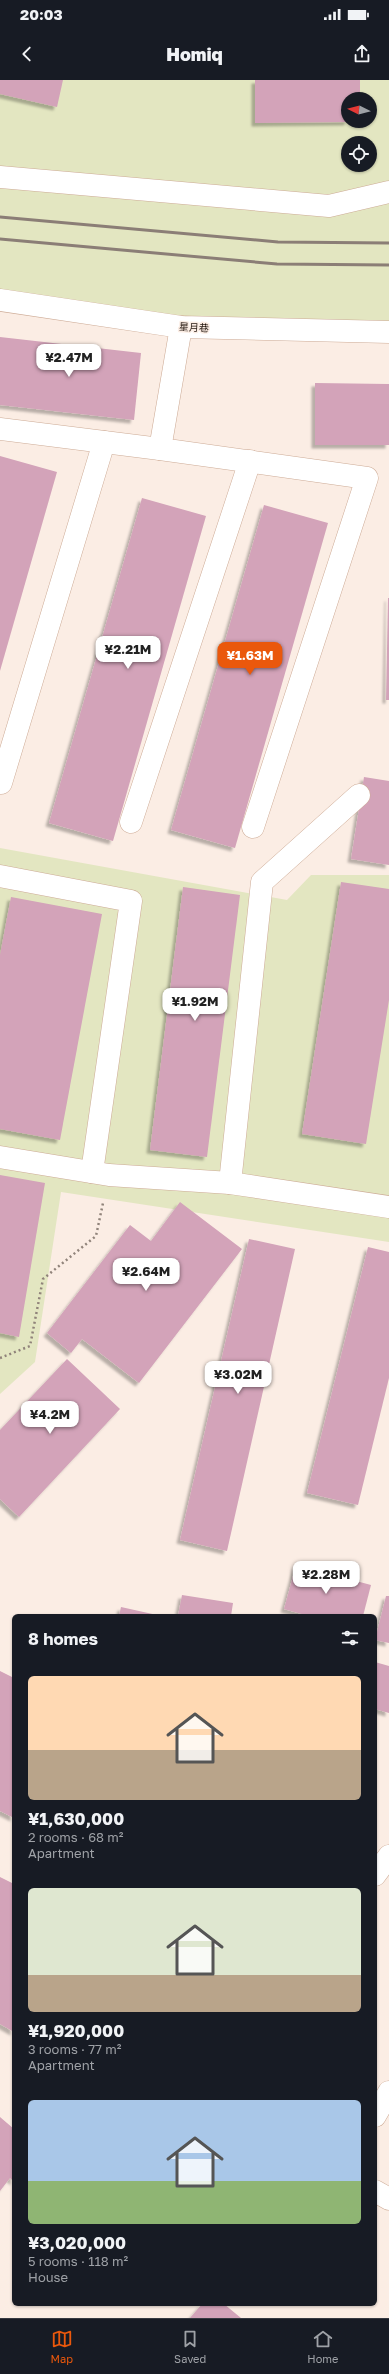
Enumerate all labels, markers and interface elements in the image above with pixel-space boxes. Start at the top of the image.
text: 20:03 [20,5,63,23]
icon: back [16,43,38,65]
text: Homiq [166,43,223,65]
icon: share [351,43,373,65]
north arrow [341,92,377,128]
map controls [341,92,377,172]
button: locate [341,136,377,172]
street label: 星月巷 [179,320,209,334]
pin: ¥2.47M [36,344,102,378]
text: ¥2.47M [45,349,93,365]
pin: ¥2.21M [95,636,161,670]
text: ¥2.21M [105,641,151,657]
pin: ¥1.63M [217,642,283,676]
text: ¥1.63M [226,647,274,663]
pin: ¥1.92M [162,988,228,1022]
text: ¥1.92M [171,993,219,1009]
pin: ¥2.64M [113,1258,179,1292]
text: ¥2.64M [122,1263,170,1279]
pin: ¥3.02M [205,1361,271,1395]
text: ¥3.02M [214,1366,262,1382]
pin: ¥4.2M [22,1401,78,1435]
text: ¥4.2M [30,1406,70,1422]
pin: ¥2.28M [293,1561,359,1595]
text: ¥2.28M [302,1566,350,1582]
icon: filters [339,1627,361,1649]
text: 8 homes [28,1628,98,1649]
icon: home [159,1702,231,1774]
text: ¥1,630,000 [28,1808,124,1829]
text: 2 rooms · 68 m² [28,1829,123,1845]
text: Apartment [28,1845,95,1861]
icon: home [159,1914,231,1986]
text: ¥1,920,000 [28,2020,124,2041]
text: 3 rooms · 77 m² [28,2041,121,2057]
text: Apartment [28,2057,95,2073]
icon: home [159,2126,231,2198]
text: ¥3,020,000 [28,2232,126,2253]
text: 5 rooms · 118 m² [28,2253,128,2269]
text: House [28,2269,68,2285]
tab: Map [51,2328,73,2365]
tab: Saved [174,2328,206,2365]
tab: Home [307,2328,338,2365]

